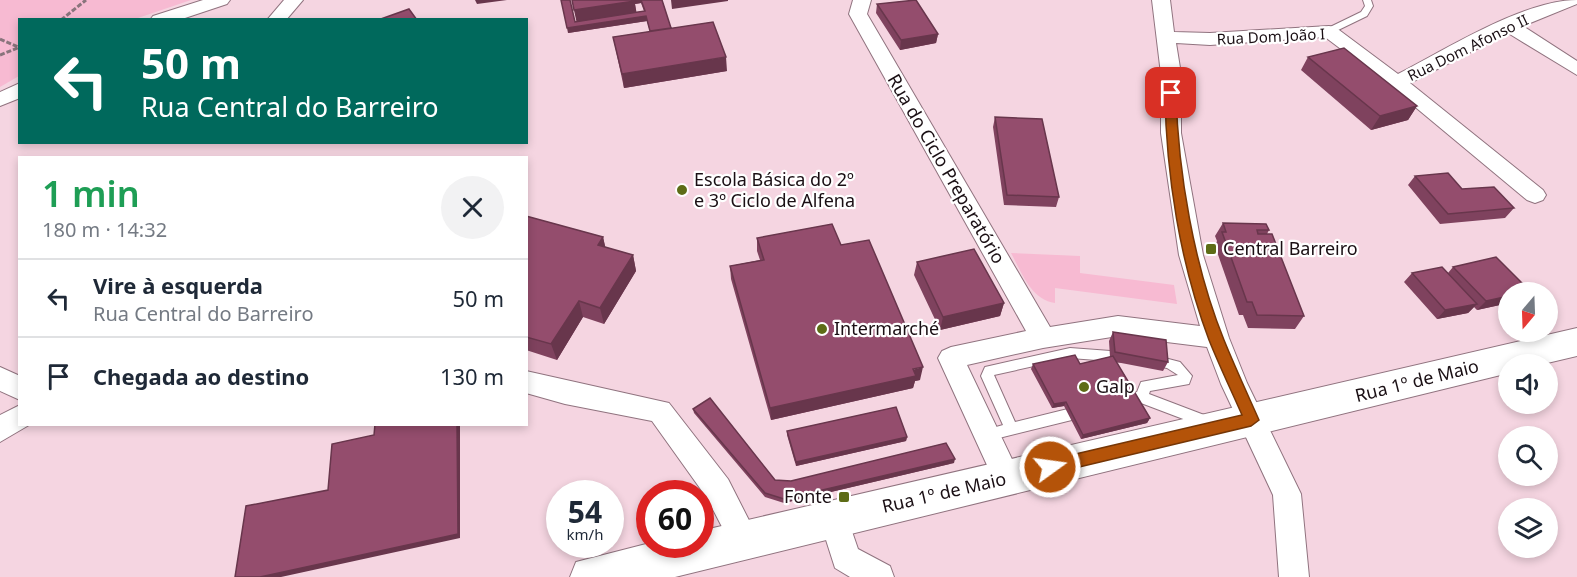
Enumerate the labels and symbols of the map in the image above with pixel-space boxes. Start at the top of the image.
street label: Rua Dom Afonso II [1404,9,1531,85]
street label: Rua Dom João I [1216,23,1326,49]
pin [1145,67,1196,118]
street label: Rua do Ciclo Preparatório [883,69,1011,268]
place label: Escola Básica do 2º e 3º Ciclo de Alfena [694,167,855,212]
marker: Escola Básica do 2º e 3º Ciclo de Alfena [675,183,689,197]
place label: Central Barreiro [1223,236,1358,260]
marker: Central Barreiro [1204,242,1218,256]
north arrow [1498,282,1558,342]
place label: Intermarché [834,316,939,340]
marker: Intermarché [815,322,829,336]
street label: Rua 1º de Maio [1352,353,1481,407]
place label: Galp [1096,374,1135,398]
marker: Galp [1077,380,1091,394]
position arrow [1018,435,1082,499]
street label: Rua 1º de Maio [879,466,1008,518]
speed limit sign: 60 [636,480,714,558]
place label: Fonte [784,484,832,508]
marker: Fonte [837,490,851,504]

